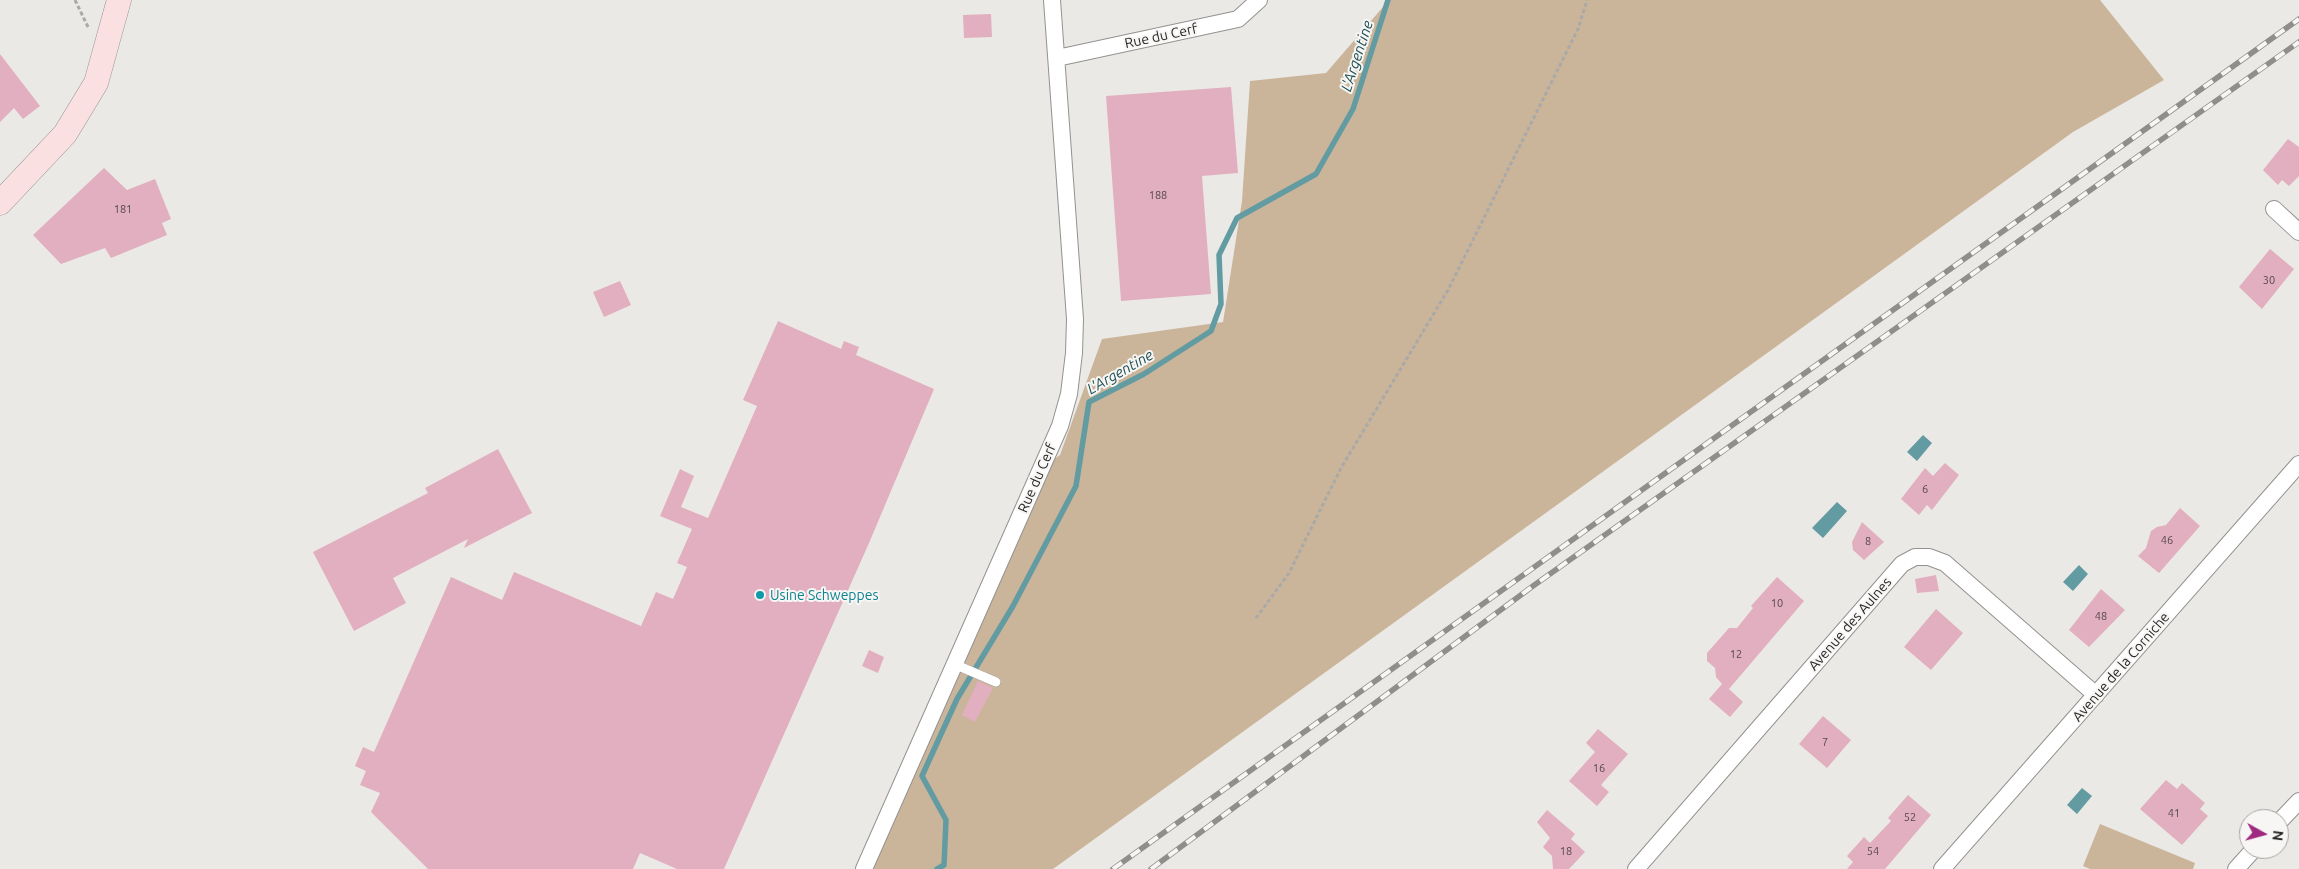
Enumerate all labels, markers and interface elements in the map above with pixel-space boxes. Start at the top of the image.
water label: L'Argentine [1337,18,1377,94]
street label: Rue du Cerf [1123,20,1199,52]
house number: 188 [1149,188,1167,202]
house number: 181 [114,202,132,216]
house number: 30 [2263,273,2275,287]
water label: L'Argentine [1084,346,1156,398]
street label: Rue du Cerf [1014,441,1060,515]
house number: 6 [1922,482,1928,496]
house number: 46 [2161,533,2173,547]
house number: 8 [1865,534,1871,548]
street label: Avenue des Aulnes [1805,574,1895,674]
place label: Usine Schweppes [770,587,879,603]
marker: Usine Schweppes [754,589,766,601]
house number: 10 [1771,596,1783,610]
street label: Avenue de la Corniche [2069,609,2173,725]
house number: 48 [2095,609,2107,623]
house number: 12 [1730,647,1742,661]
house number: 7 [1822,735,1828,749]
house number: 16 [1593,761,1605,775]
house number: 41 [2168,806,2180,820]
north arrow [2239,809,2289,859]
house number: 52 [1904,810,1916,824]
text: N [2269,830,2286,842]
house number: 18 [1560,844,1572,858]
house number: 54 [1867,844,1879,858]

